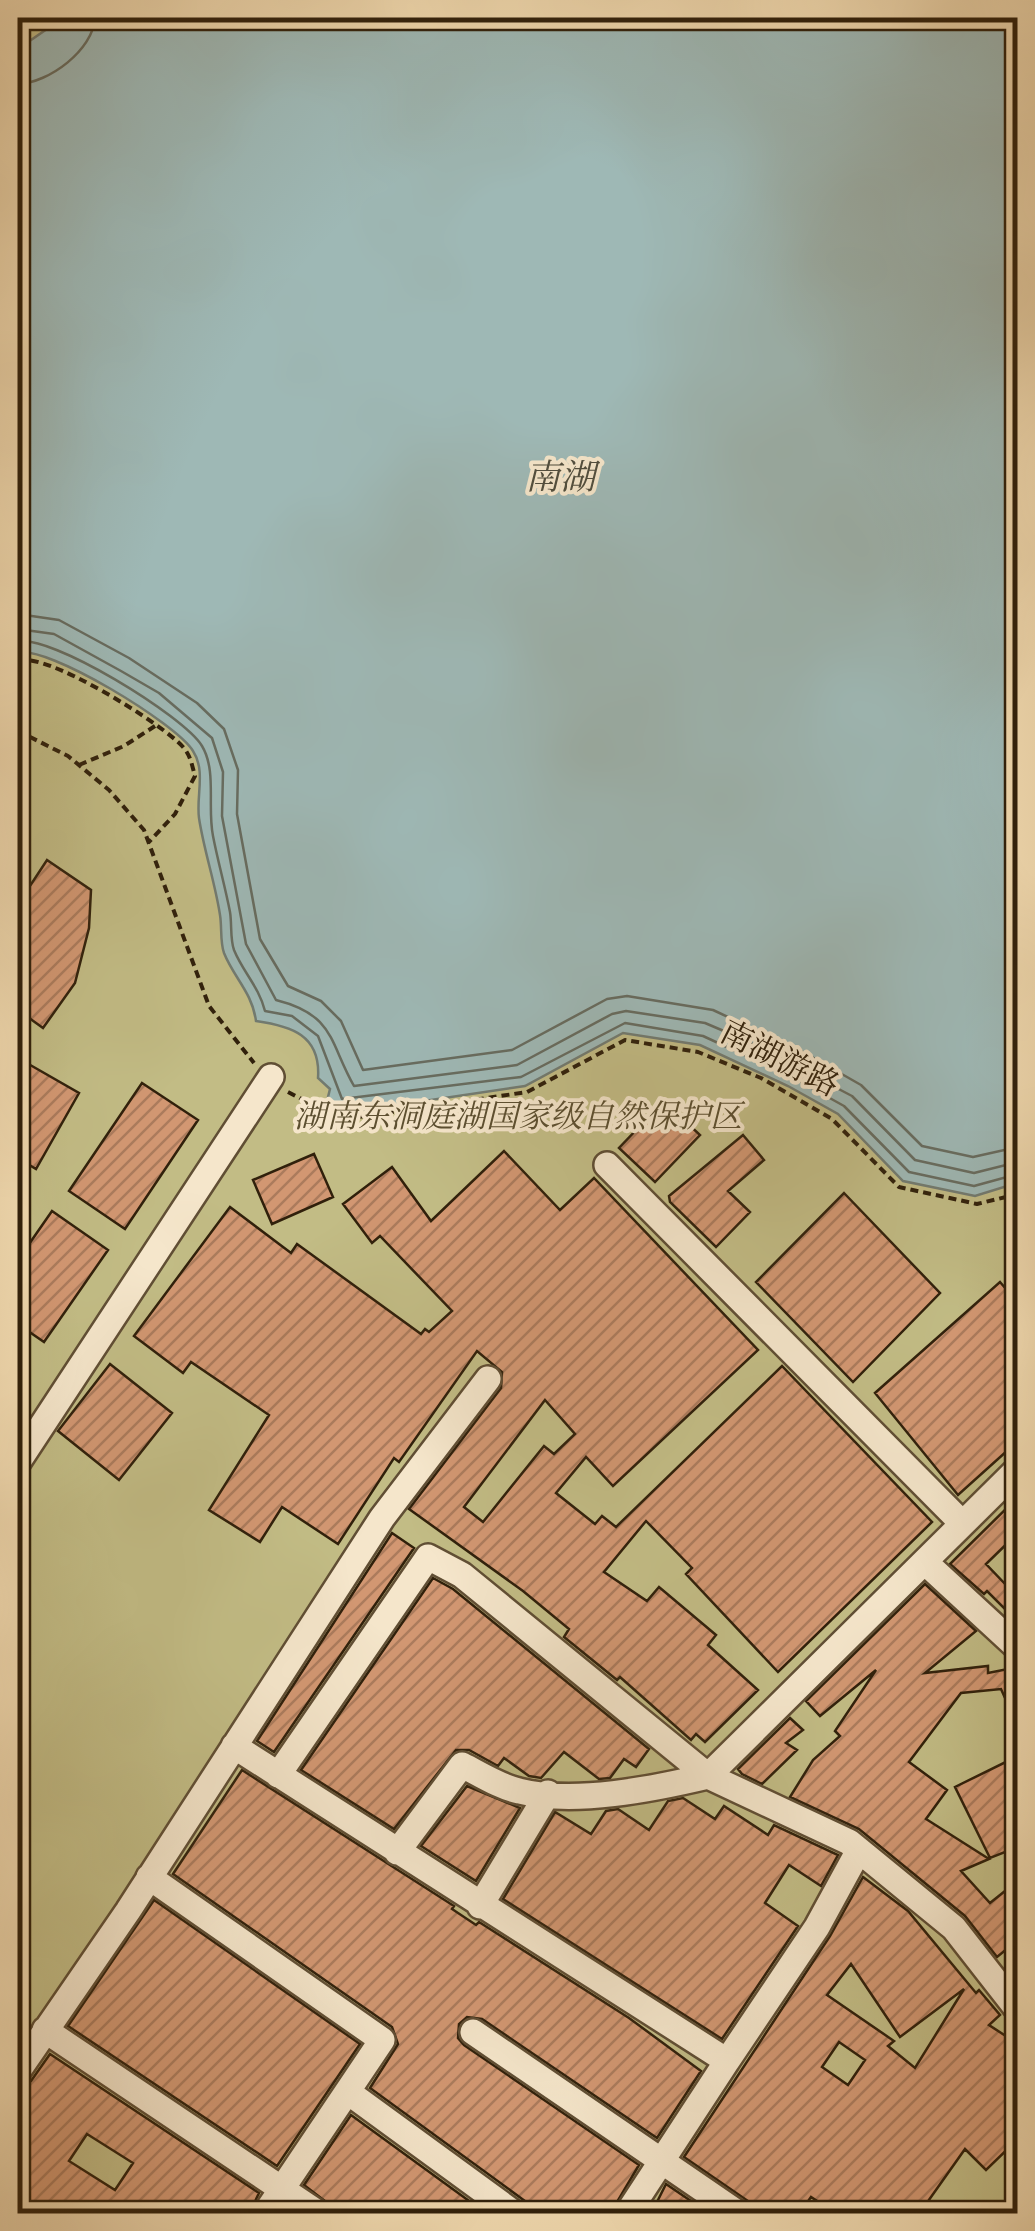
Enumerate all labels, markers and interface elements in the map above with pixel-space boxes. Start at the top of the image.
water label: 南湖 [525,454,601,502]
street label: 南湖游路 [713,1010,847,1108]
park label: 湖南东洞庭湖国家级自然保护区 [294,1095,746,1139]

